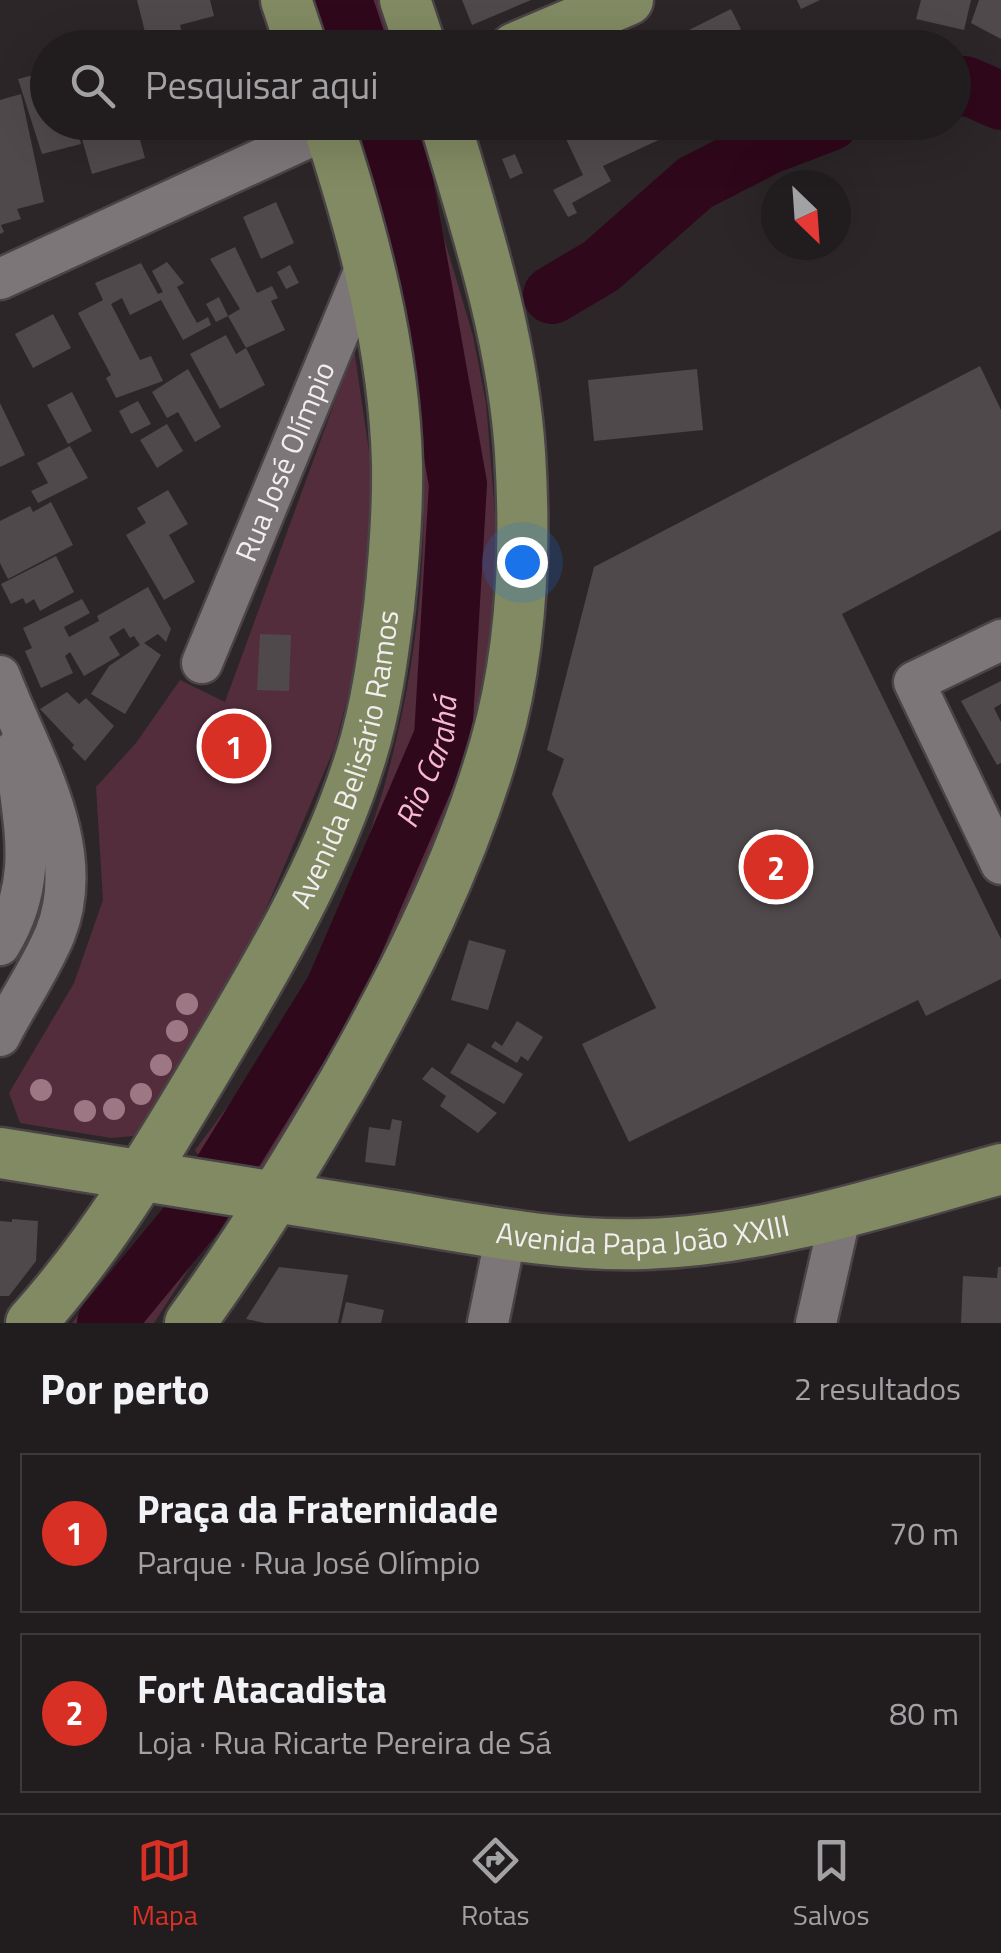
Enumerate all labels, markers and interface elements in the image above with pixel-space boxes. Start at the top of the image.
search box [30,30,971,140]
text: Pesquisar aqui [145,56,378,114]
icon: search [65,58,120,113]
north arrow [761,170,851,260]
street label: Rua José Olímpio [223,354,346,568]
your location [497,537,548,588]
street label: Avenida Belisário Ramos [277,607,410,916]
water label: Rio Carahá [382,692,469,835]
pin: 1 [202,708,266,784]
pin: 2 [744,830,808,904]
street label: Avenida Papa João XXIII [493,1202,793,1266]
text: Por perto [40,1356,209,1420]
text: 2 resultados [794,1364,961,1412]
text: Praça da Fraternidade [137,1480,498,1538]
text: 1 [66,1509,83,1557]
text: 70 m [889,1509,959,1557]
text: Parque · Rua José Olímpio [137,1538,480,1586]
text: Fort Atacadista [137,1660,387,1718]
text: 2 [66,1689,83,1737]
text: 80 m [889,1689,959,1737]
text: Loja · Rua Ricarte Pereira de Sá [137,1718,552,1766]
tab: Mapa [132,1833,198,1936]
tab: Rotas [461,1833,530,1936]
tab: Salvos [793,1833,869,1936]

